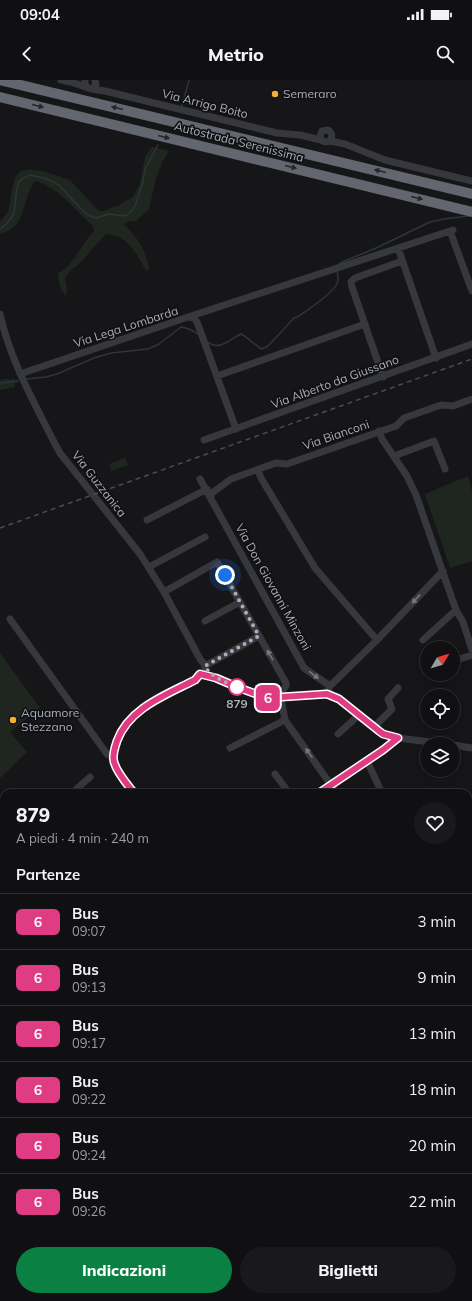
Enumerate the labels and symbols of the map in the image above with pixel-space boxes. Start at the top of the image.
street label: Via Arrigo Boito [161,86,250,121]
place label: Semeraro [283,86,337,101]
marker: Semeraro [270,89,280,99]
one-way arrow [32,103,44,109]
one-way arrow [111,105,123,111]
street label: Autostrada Serenissima [173,118,305,165]
one-way arrow [158,134,170,140]
one-way arrow [284,165,297,171]
one-way arrow [373,168,386,174]
one-way arrow [411,196,423,202]
street label: Via Lega Lombarda [72,303,180,351]
street label: Via Alberto da Giussano [269,351,401,412]
street label: Via Bianconi [301,416,371,453]
street label: Via Guzzanica [69,448,130,520]
street label: Via Don Giovanni Minzoni [232,521,315,653]
your location [215,565,235,585]
one-way arrow [412,595,421,604]
north arrow [420,641,460,681]
one-way arrow [266,649,273,661]
one-way arrow [309,671,320,679]
marker: 879 [228,678,246,696]
line badge: 6 [255,685,281,711]
place label: 879 [226,696,248,711]
place label: Aquamore Stezzano [21,705,79,734]
marker: Aquamore Stezzano [8,715,18,725]
one-way arrow [305,748,313,758]

